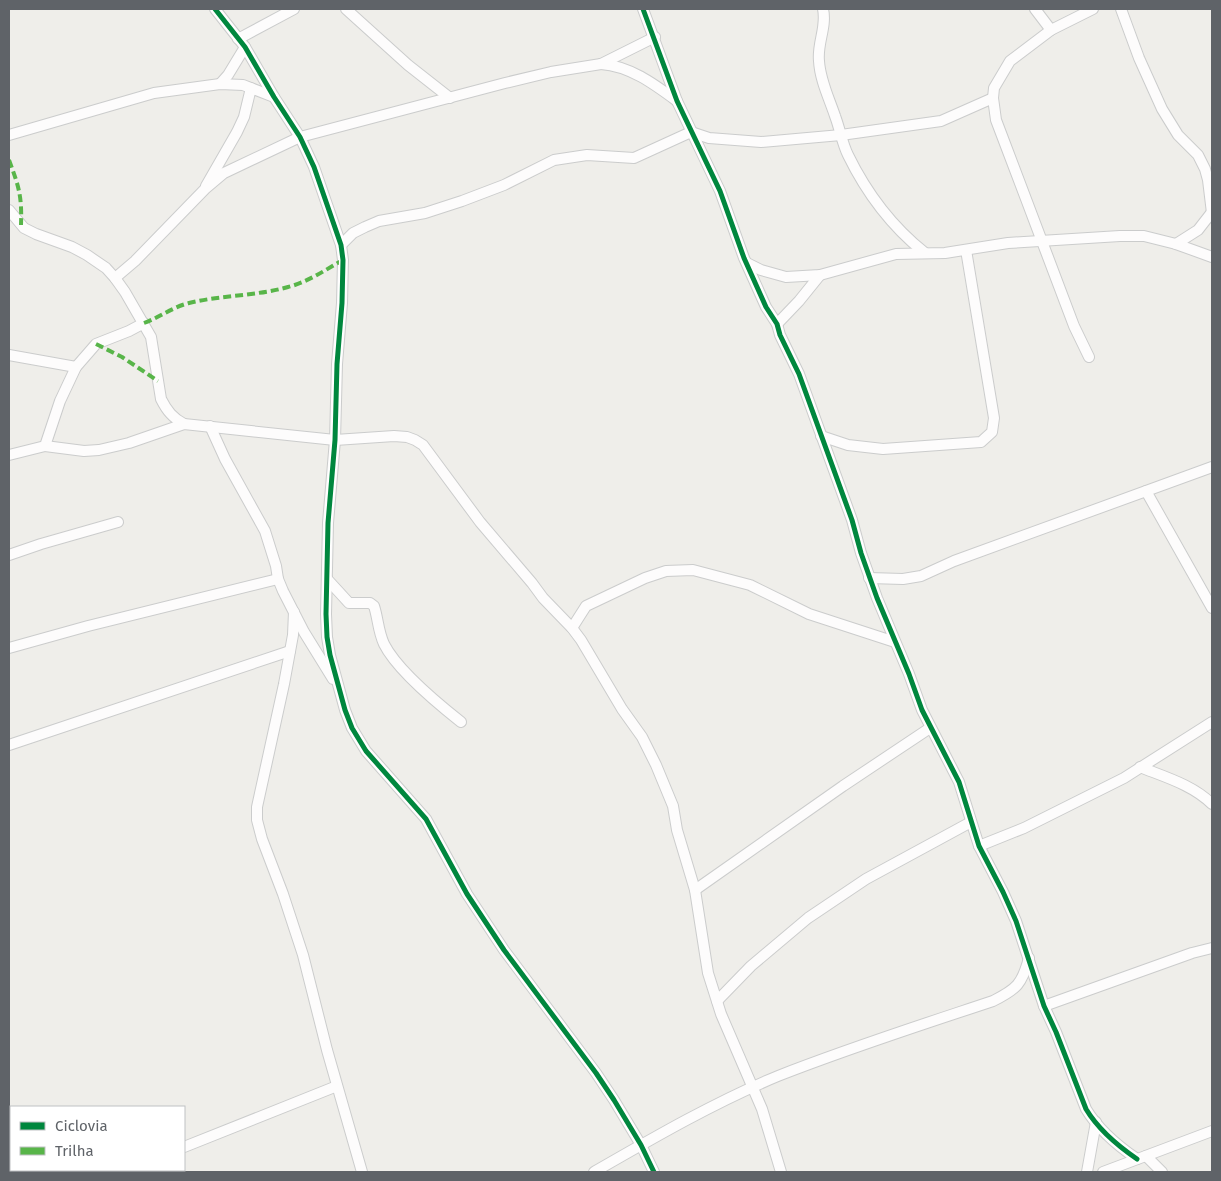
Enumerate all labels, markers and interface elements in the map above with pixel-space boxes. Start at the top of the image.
legend [10,1106,185,1171]
text: Ciclovia [55,1117,108,1135]
text: Trilha [55,1142,94,1160]

